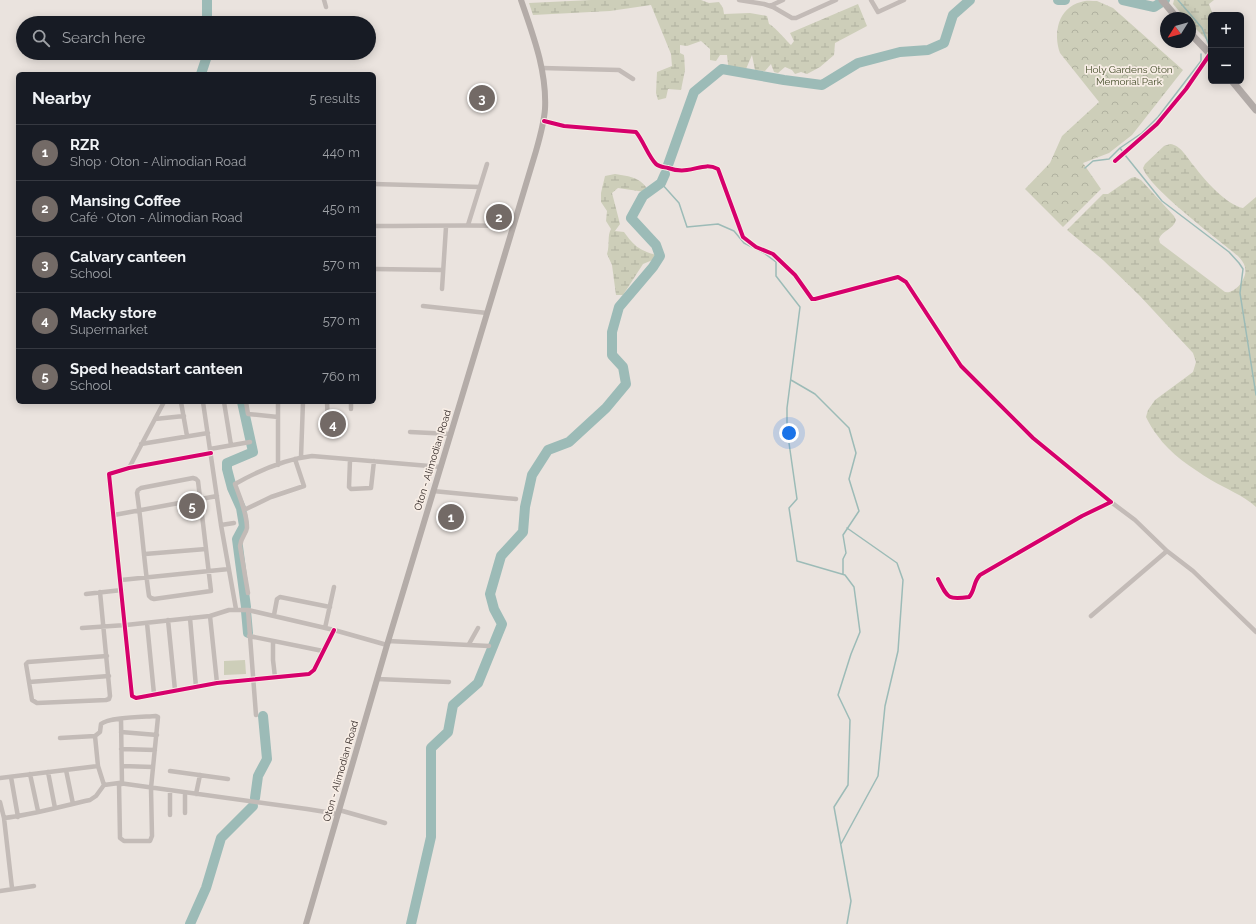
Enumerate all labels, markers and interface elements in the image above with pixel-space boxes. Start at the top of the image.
north arrow [1160,12,1196,48]
map controls [1208,12,1244,84]
button: + [1208,12,1244,48]
search box [16,16,376,60]
icon: search [30,27,52,49]
text: Search here [62,29,145,47]
button: − [1208,48,1244,84]
park label: Holy Gardens Oton Memorial Park [1085,64,1173,87]
pin: 3 [469,83,495,113]
text: Nearby [32,88,91,108]
text: 5 results [309,91,360,106]
text: RZR [70,136,99,154]
text: 1 [42,145,48,160]
text: 440 m [323,145,360,160]
text: Shop · Oton - Alimodian Road [70,154,246,169]
text: Mansing Coffee [70,192,181,210]
text: 2 [41,201,49,216]
text: 450 m [323,201,360,216]
pin: 2 [486,202,512,232]
text: Café · Oton - Alimodian Road [70,210,243,225]
text: Calvary canteen [70,248,186,266]
text: 3 [41,257,49,272]
text: 570 m [323,257,360,272]
text: School [70,266,112,281]
text: Macky store [70,304,157,322]
text: 4 [41,313,49,328]
text: 570 m [323,313,360,328]
text: Supermarket [70,322,148,337]
text: Sped headstart canteen [70,360,243,378]
text: 5 [41,369,49,384]
text: 760 m [322,369,360,384]
text: School [70,378,112,393]
pin: 4 [320,409,346,439]
street label: Oton - Alimodian Road [412,409,453,512]
your location [779,423,799,443]
pin: 5 [179,491,205,521]
pin: 1 [438,502,464,532]
street label: Oton - Alimodian Road [321,719,360,823]

